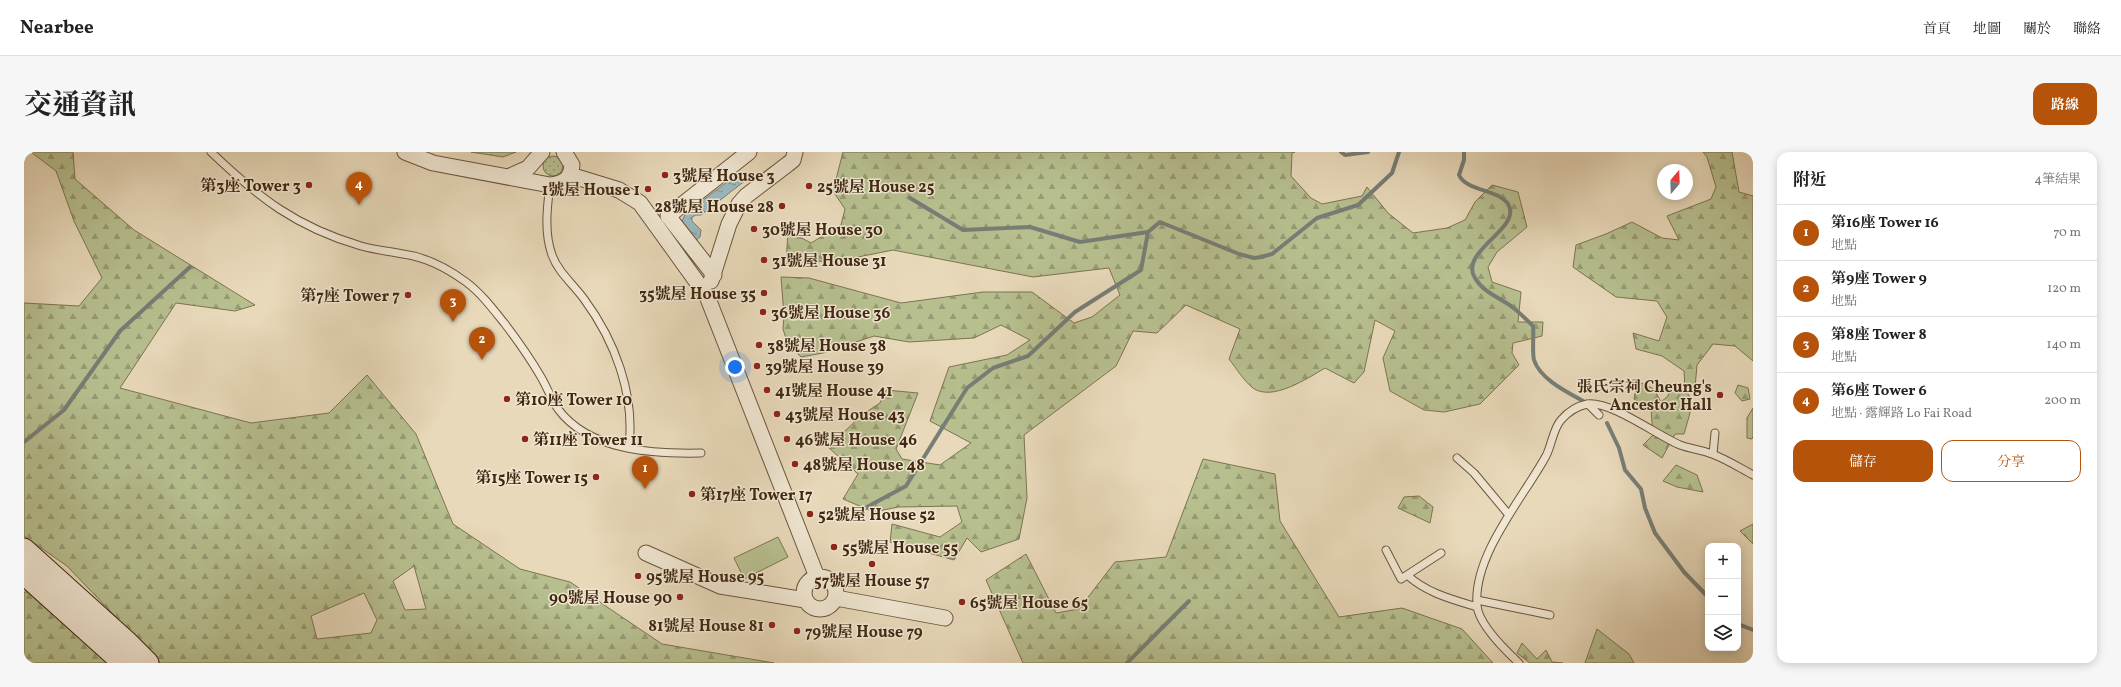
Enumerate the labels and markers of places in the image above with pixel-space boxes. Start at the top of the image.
place label: 3號屋 House 3 [673,166,775,188]
marker: 3號屋 House 3 [660,170,670,180]
pin: 4 [346,172,372,205]
place label: 第3座 Tower 3 [200,176,301,198]
place label: 25號屋 House 25 [817,177,935,199]
marker: 第3座 Tower 3 [304,180,314,190]
place label: 1號屋 House 1 [542,180,640,202]
marker: 25號屋 House 25 [804,181,814,191]
marker: 1號屋 House 1 [643,184,653,194]
place label: 28號屋 House 28 [655,197,774,219]
marker: 28號屋 House 28 [777,201,787,211]
place label: 30號屋 House 30 [762,220,883,242]
marker: 30號屋 House 30 [749,224,759,234]
place label: 31號屋 House 31 [772,251,887,273]
marker: 31號屋 House 31 [759,255,769,265]
place label: 35號屋 House 35 [639,284,756,306]
place label: 第7座 Tower 7 [300,286,400,308]
marker: 35號屋 House 35 [759,288,769,298]
pin: 3 [440,289,466,322]
marker: 第7座 Tower 7 [403,290,413,300]
place label: 36號屋 House 36 [771,303,890,325]
marker: 36號屋 House 36 [758,307,768,317]
pin: 2 [469,327,495,360]
place label: 38號屋 House 38 [767,336,886,358]
marker: 38號屋 House 38 [754,340,764,350]
place label: 39號屋 House 39 [765,357,884,379]
marker: 39號屋 House 39 [752,361,762,371]
place label: 張氏宗祠 Cheung's Ancestor Hall [1577,377,1713,417]
place label: 41號屋 House 41 [775,381,893,403]
marker: 41號屋 House 41 [762,385,772,395]
place label: 第10座 Tower 10 [515,390,632,412]
marker: 張氏宗祠 Cheung's Ancestor Hall [1715,390,1725,400]
marker: 第10座 Tower 10 [502,394,512,404]
place label: 43號屋 House 43 [785,405,905,427]
marker: 43號屋 House 43 [772,409,782,419]
place label: 第11座 Tower 11 [533,430,643,452]
place label: 46號屋 House 46 [795,430,917,452]
marker: 第11座 Tower 11 [520,434,530,444]
marker: 46號屋 House 46 [782,434,792,444]
place label: 48號屋 House 48 [803,455,925,477]
pin: 1 [632,456,658,489]
marker: 48號屋 House 48 [790,459,800,469]
place label: 第15座 Tower 15 [475,468,588,490]
marker: 第15座 Tower 15 [591,472,601,482]
place label: 第17座 Tower 17 [700,485,813,507]
marker: 第17座 Tower 17 [687,489,697,499]
place label: 52號屋 House 52 [818,505,935,527]
marker: 52號屋 House 52 [805,509,815,519]
place label: 55號屋 House 55 [842,538,958,560]
marker: 55號屋 House 55 [829,542,839,552]
marker: 57號屋 House 57 [867,559,877,569]
place label: 95號屋 House 95 [646,567,765,589]
marker: 95號屋 House 95 [633,571,643,581]
place label: 57號屋 House 57 [814,571,930,593]
place label: 90號屋 House 90 [549,588,672,610]
marker: 90號屋 House 90 [675,592,685,602]
place label: 65號屋 House 65 [970,593,1089,615]
marker: 65號屋 House 65 [957,597,967,607]
place label: 81號屋 House 81 [648,616,764,638]
marker: 81號屋 House 81 [767,620,777,630]
place label: 79號屋 House 79 [805,622,923,644]
marker: 79號屋 House 79 [792,626,802,636]

